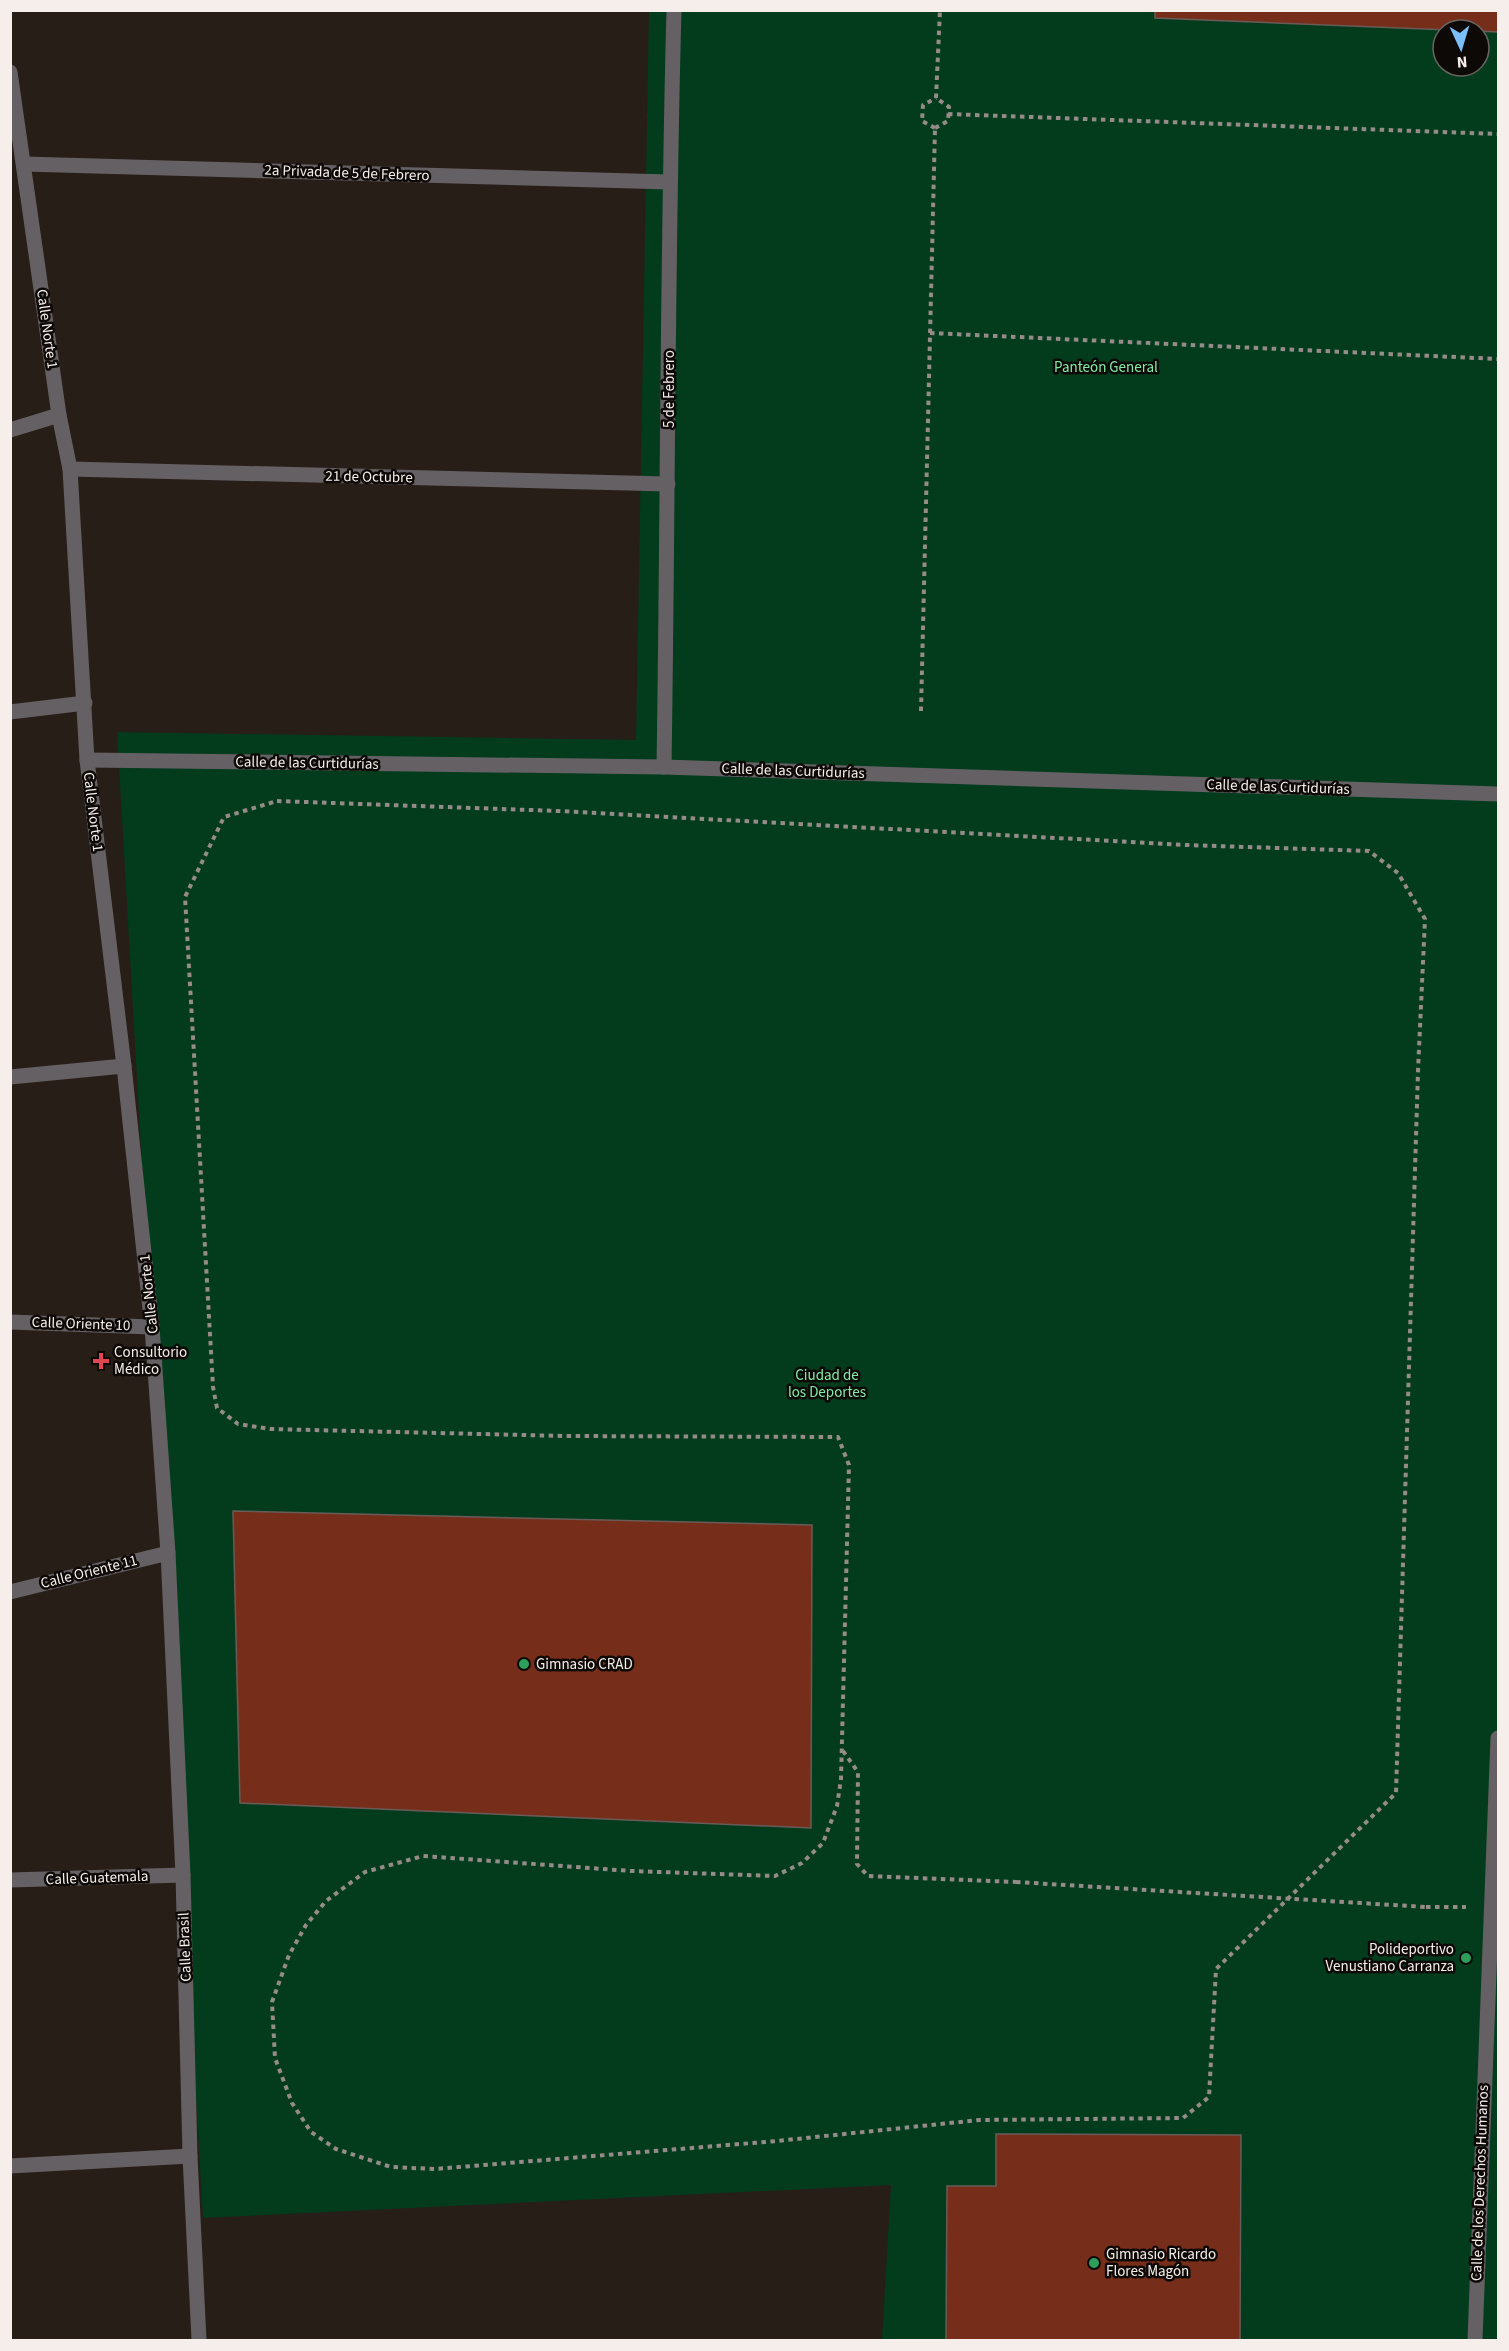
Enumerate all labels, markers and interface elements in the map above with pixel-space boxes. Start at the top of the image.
north arrow [1431,18,1491,78]
text: N [1456,51,1468,73]
street label: 2a Privada de 5 de Febrero [264,160,430,186]
street label: Calle Norte 1 [31,288,63,370]
street label: 5 de Febrero [659,350,680,428]
park label: Panteón General [1054,357,1158,378]
street label: 21 de Octubre [325,466,413,488]
street label: Calle de las Curtidurías [235,751,379,775]
street label: Calle de las Curtidurías [721,758,865,784]
street label: Calle Norte 1 [78,771,108,853]
street label: Calle de las Curtidurías [1206,774,1350,800]
street label: Calle Norte 1 [134,1253,164,1335]
street label: Calle Oriente 10 [31,1312,131,1336]
place label: Consultorio Médico [114,1342,187,1380]
marker: Consultorio Médico [92,1352,110,1370]
park label: Ciudad de los Deportes [788,1365,866,1403]
street label: Calle Oriente 11 [38,1550,140,1594]
place label: Gimnasio CRAD [536,1654,633,1675]
marker: Gimnasio CRAD [517,1657,531,1671]
street label: Calle Guatemala [45,1866,149,1890]
street label: Calle Brasil [173,1912,197,1982]
place label: Polideportivo Venustiano Carranza [1326,1939,1454,1977]
marker: Polideportivo Venustiano Carranza [1459,1951,1473,1965]
street label: Calle de los Derechos Humanos [1466,2085,1494,2281]
place label: Gimnasio Ricardo Flores Magón [1106,2244,1216,2282]
marker: Gimnasio Ricardo Flores Magón [1087,2256,1101,2270]

